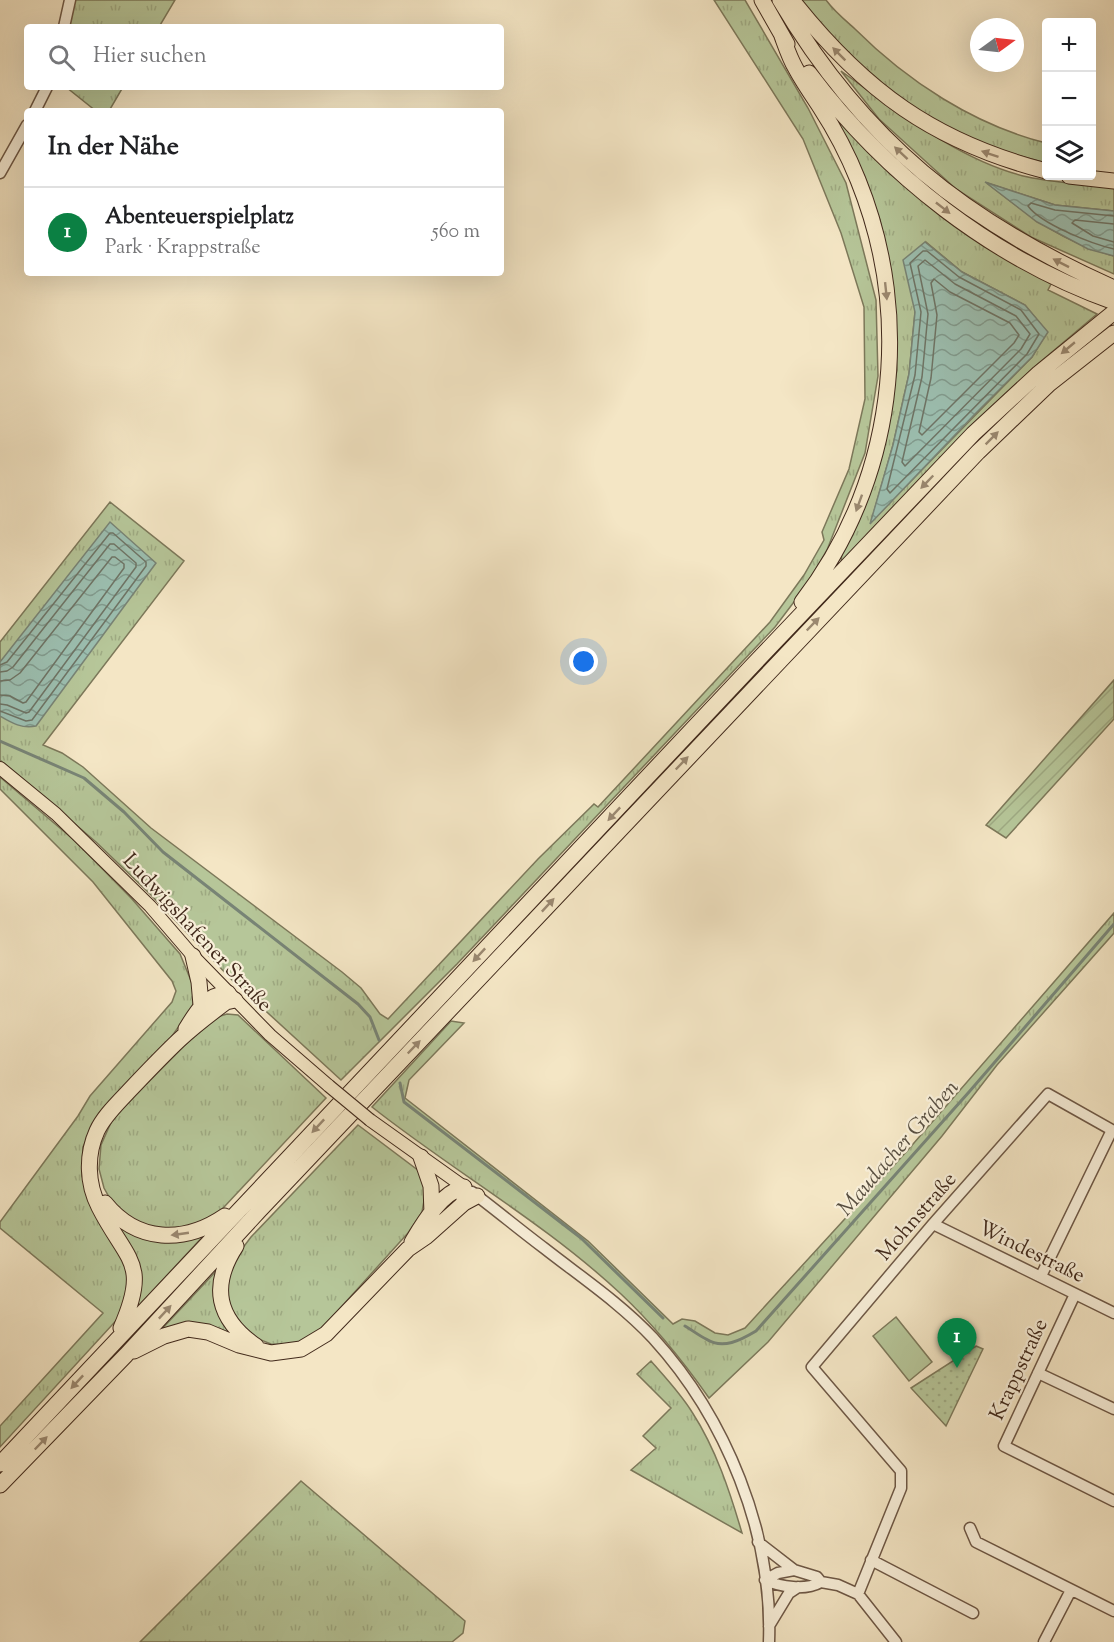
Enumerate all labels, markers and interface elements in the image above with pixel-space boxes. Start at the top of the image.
north arrow [970,18,1024,72]
map controls [1042,18,1096,180]
button: + [1042,18,1096,72]
search box [24,24,504,90]
icon: search [45,41,78,74]
text: Hier suchen [93,41,207,73]
one-way arrow [832,46,846,61]
button: − [1042,72,1096,126]
button: layers [1042,126,1096,180]
text: In der Nähe [48,129,179,166]
one-way arrow [893,146,908,160]
one-way arrow [981,149,999,159]
one-way arrow [935,201,951,214]
text: Abenteuerspielplatz [105,202,294,234]
text: 1 [64,218,71,247]
text: 560 m [432,218,480,247]
text: Park · Krappstraße [105,234,261,263]
one-way arrow [1052,259,1070,269]
one-way arrow [881,281,891,300]
one-way arrow [1061,341,1076,354]
one-way arrow [984,432,998,446]
one-way arrow [920,475,934,490]
one-way arrow [854,494,863,512]
one-way arrow [806,617,820,632]
your location [569,647,598,676]
one-way arrow [674,757,688,771]
one-way arrow [607,806,621,820]
street label: Ludwigshafener Straße [115,847,278,1019]
one-way arrow [541,898,555,913]
one-way arrow [473,948,487,962]
one-way arrow [407,1041,421,1055]
water label: Maudacher Graben [831,1073,968,1224]
one-way arrow [312,1118,325,1133]
street label: Mohnstraße [870,1166,965,1268]
street label: Windestraße [973,1214,1090,1292]
one-way arrow [170,1230,189,1239]
one-way arrow [158,1305,171,1320]
street label: Krappstraße [983,1314,1056,1426]
pin: 1 [938,1318,976,1368]
one-way arrow [70,1375,84,1389]
one-way arrow [33,1437,47,1451]

